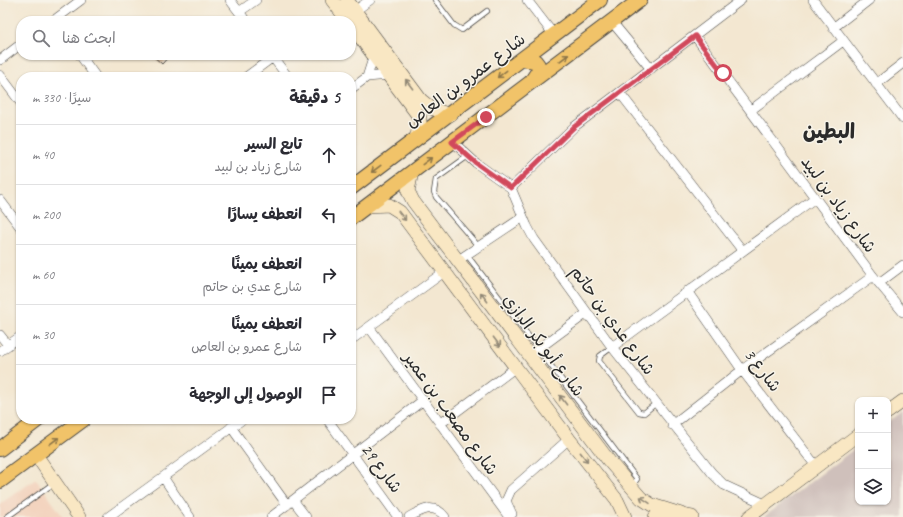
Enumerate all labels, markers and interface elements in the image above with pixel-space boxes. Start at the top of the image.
search box [16,16,356,60]
icon: search [30,27,52,49]
street label: شارع عمرو بن العاص [401,28,530,133]
text: ابحث هنا [62,29,116,48]
one-way arrow [559,54,570,62]
route start [714,64,732,82]
one-way arrow [497,70,508,78]
one-way arrow [405,79,413,90]
text: 5 دقيقة [289,87,340,108]
text: سيرًا · 330 m [32,90,91,106]
route end [477,108,495,126]
district label: البطين [803,118,855,144]
text: تابع السير [245,135,302,154]
icon: ahead [318,144,340,166]
text: 40 m [32,147,54,163]
street label: شارع زياد بن لبيد [796,152,881,257]
one-way arrow [421,157,432,165]
text: شارع زياد بن لبيد [215,159,302,175]
one-way arrow [371,165,382,173]
icon: left [318,204,340,226]
text: انعطف يسارًا [227,205,302,224]
text: 200 m [32,207,60,223]
one-way arrow [398,210,407,221]
text: انعطف يمينًا [231,255,302,274]
street label: شارع عدي بن حاتم [564,261,659,380]
icon: right [318,264,340,286]
text: 60 m [32,267,54,283]
text: شارع عدي بن حاتم [202,279,302,295]
street label: شارع أبو بكر الرازي [497,290,589,402]
one-way arrow [480,291,488,302]
text: انعطف يمينًا [231,315,302,334]
icon: right [318,324,340,346]
text: 30 m [32,327,54,343]
one-way arrow [493,336,501,347]
text: شارع عمرو بن العاص [191,339,302,355]
street label: شارع 3 [739,345,786,397]
street label: شارع مصعب بن عمير [397,346,502,480]
icon: arrive [318,384,340,406]
text: الوصول إلى الوجهة [189,385,302,404]
one-way arrow [559,395,567,406]
map controls [855,397,891,505]
button: + [855,397,891,433]
button: − [855,433,891,469]
one-way arrow [48,437,59,445]
street label: شارع 29 [356,439,407,498]
one-way arrow [580,451,588,462]
button: layers [855,469,891,505]
one-way arrow [640,496,651,504]

